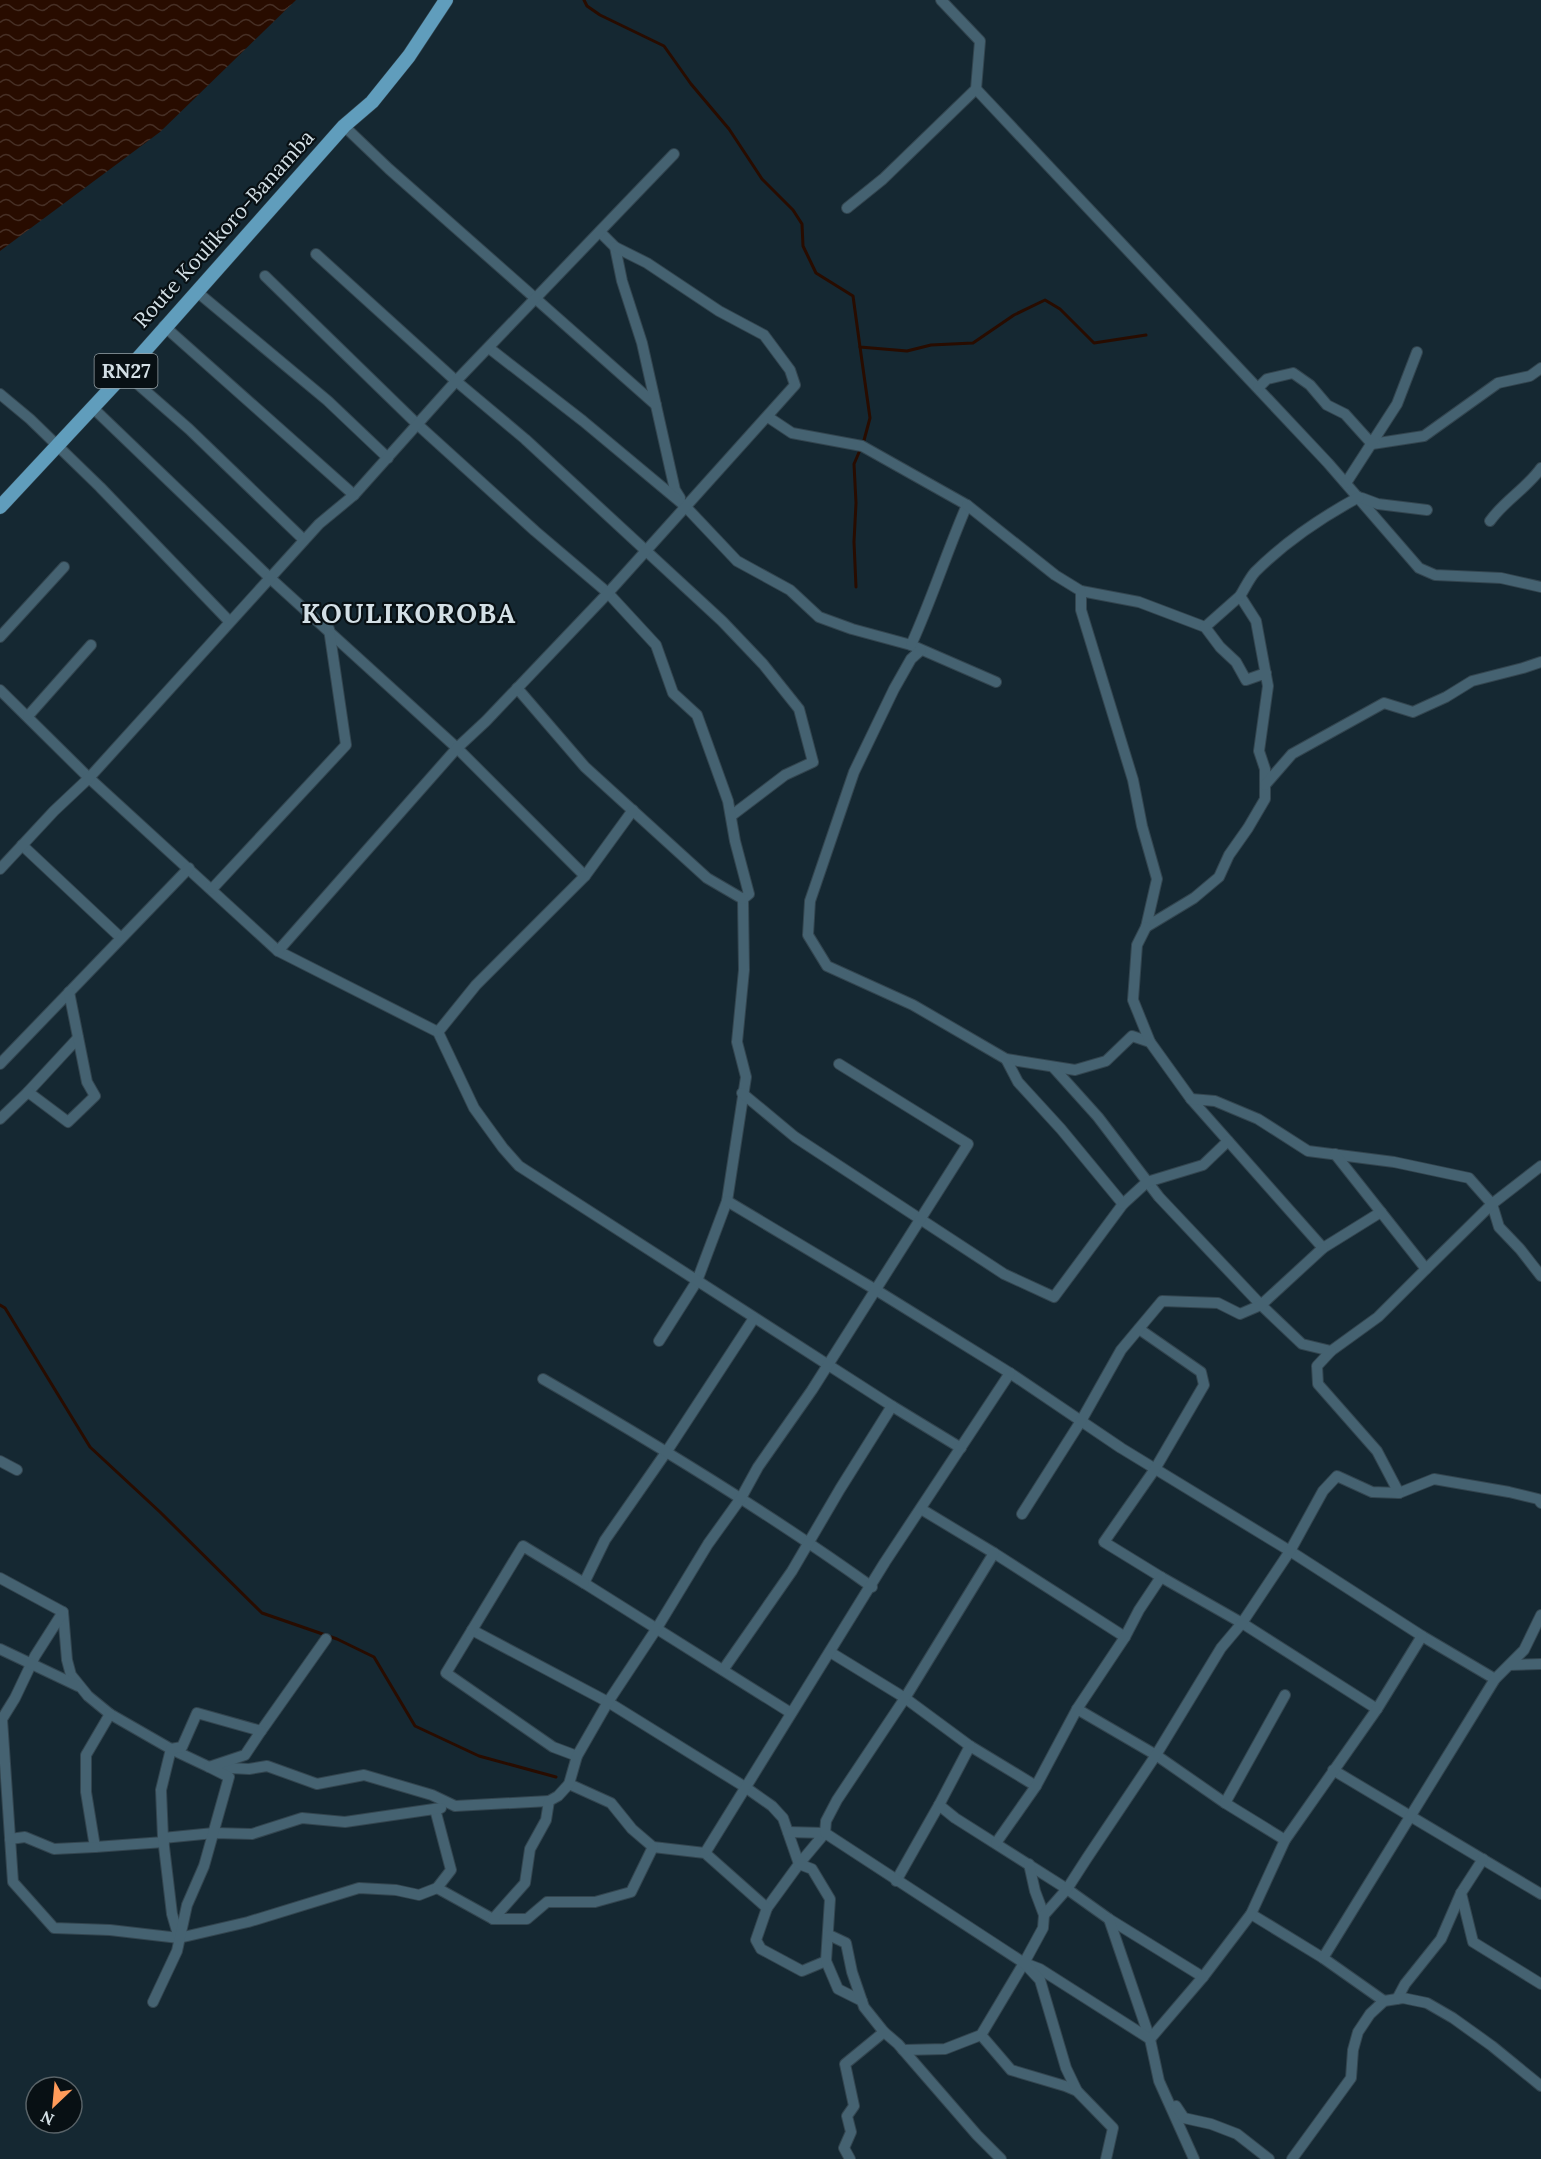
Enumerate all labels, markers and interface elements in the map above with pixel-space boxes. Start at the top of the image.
street label: Route Koulikoro-Banamba [128,124,320,333]
road number: RN27 [94,354,158,388]
district label: KOULIKOROBA [301,596,517,630]
north arrow [24,2075,84,2135]
text: N [37,2107,57,2130]

